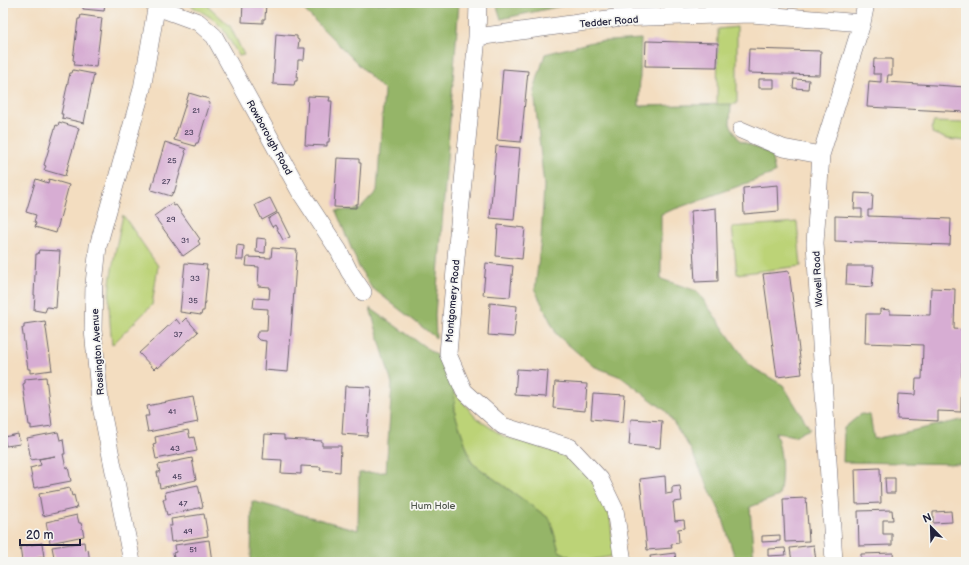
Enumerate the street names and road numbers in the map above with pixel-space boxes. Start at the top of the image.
street label: Tedder Road [579,13,639,31]
street label: Rowborough Road [244,98,295,177]
street label: Wavell Road [811,250,825,307]
street label: Montgomery Road [443,259,463,343]
street label: Rossington Avenue [89,308,107,396]

